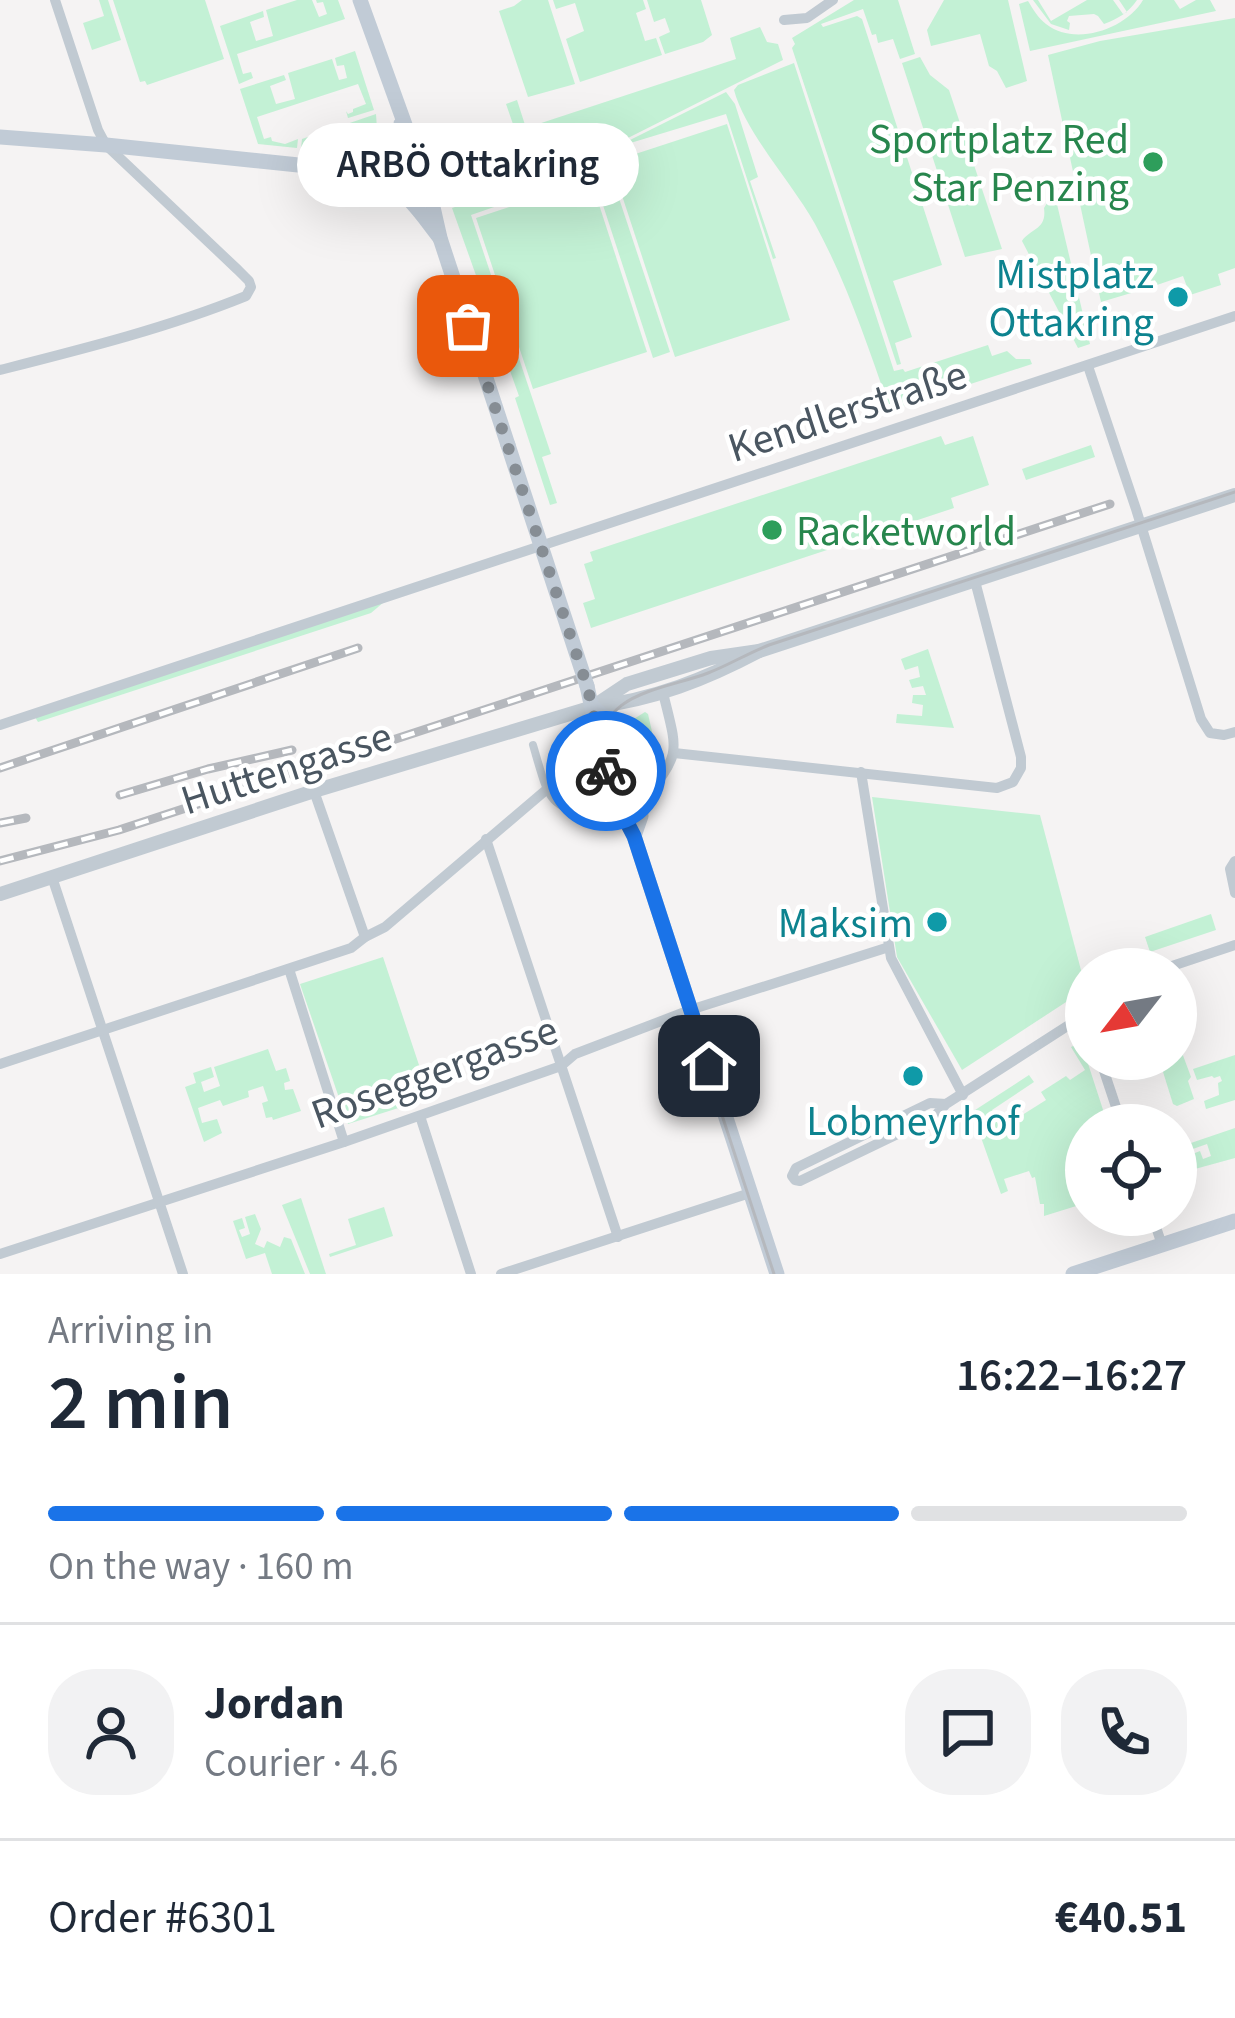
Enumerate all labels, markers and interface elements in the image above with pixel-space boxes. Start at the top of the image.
place label: Sportplatz Red Star Penzing [869,110,1129,218]
callout: ARBÖ Ottakring [297,122,639,206]
text: ARBÖ Ottakring [337,137,599,193]
marker: Sportplatz Red Star Penzing [1140,149,1166,175]
place label: Mistplatz Ottakring [988,245,1154,353]
pin [417,275,519,377]
marker: Mistplatz Ottakring [1165,284,1191,310]
icon: bag [435,293,501,359]
street label: Kendlerstraße [721,345,975,479]
place label: Racketworld [796,502,1016,562]
marker: Racketworld [759,517,785,543]
street label: Huttengasse [173,707,400,831]
courier [546,711,666,831]
icon: bike [573,738,639,804]
place label: Maksim [778,894,913,954]
marker: Maksim [924,909,950,935]
north arrow [1065,948,1197,1080]
map controls [1065,948,1197,1236]
street label: Roseggergasse [303,1000,566,1145]
pin [658,1015,760,1117]
icon: home [676,1033,742,1099]
marker: Lobmeyrhof [900,1063,926,1089]
place label: Lobmeyrhof [806,1092,1022,1152]
button: locate [1065,1104,1197,1236]
text: Arriving in [48,1303,213,1359]
text: 16:22–16:27 [956,1344,1187,1408]
text: 2 min [48,1348,233,1459]
text: On the way · 160 m [48,1539,354,1595]
button: person [48,1669,174,1795]
button: chat [905,1669,1031,1795]
button: phone [1061,1669,1187,1795]
text: Jordan [204,1672,345,1736]
text: Courier · 4.6 [204,1736,398,1792]
text: Order #6301 [48,1886,277,1950]
text: €40.51 [1055,1886,1187,1950]

